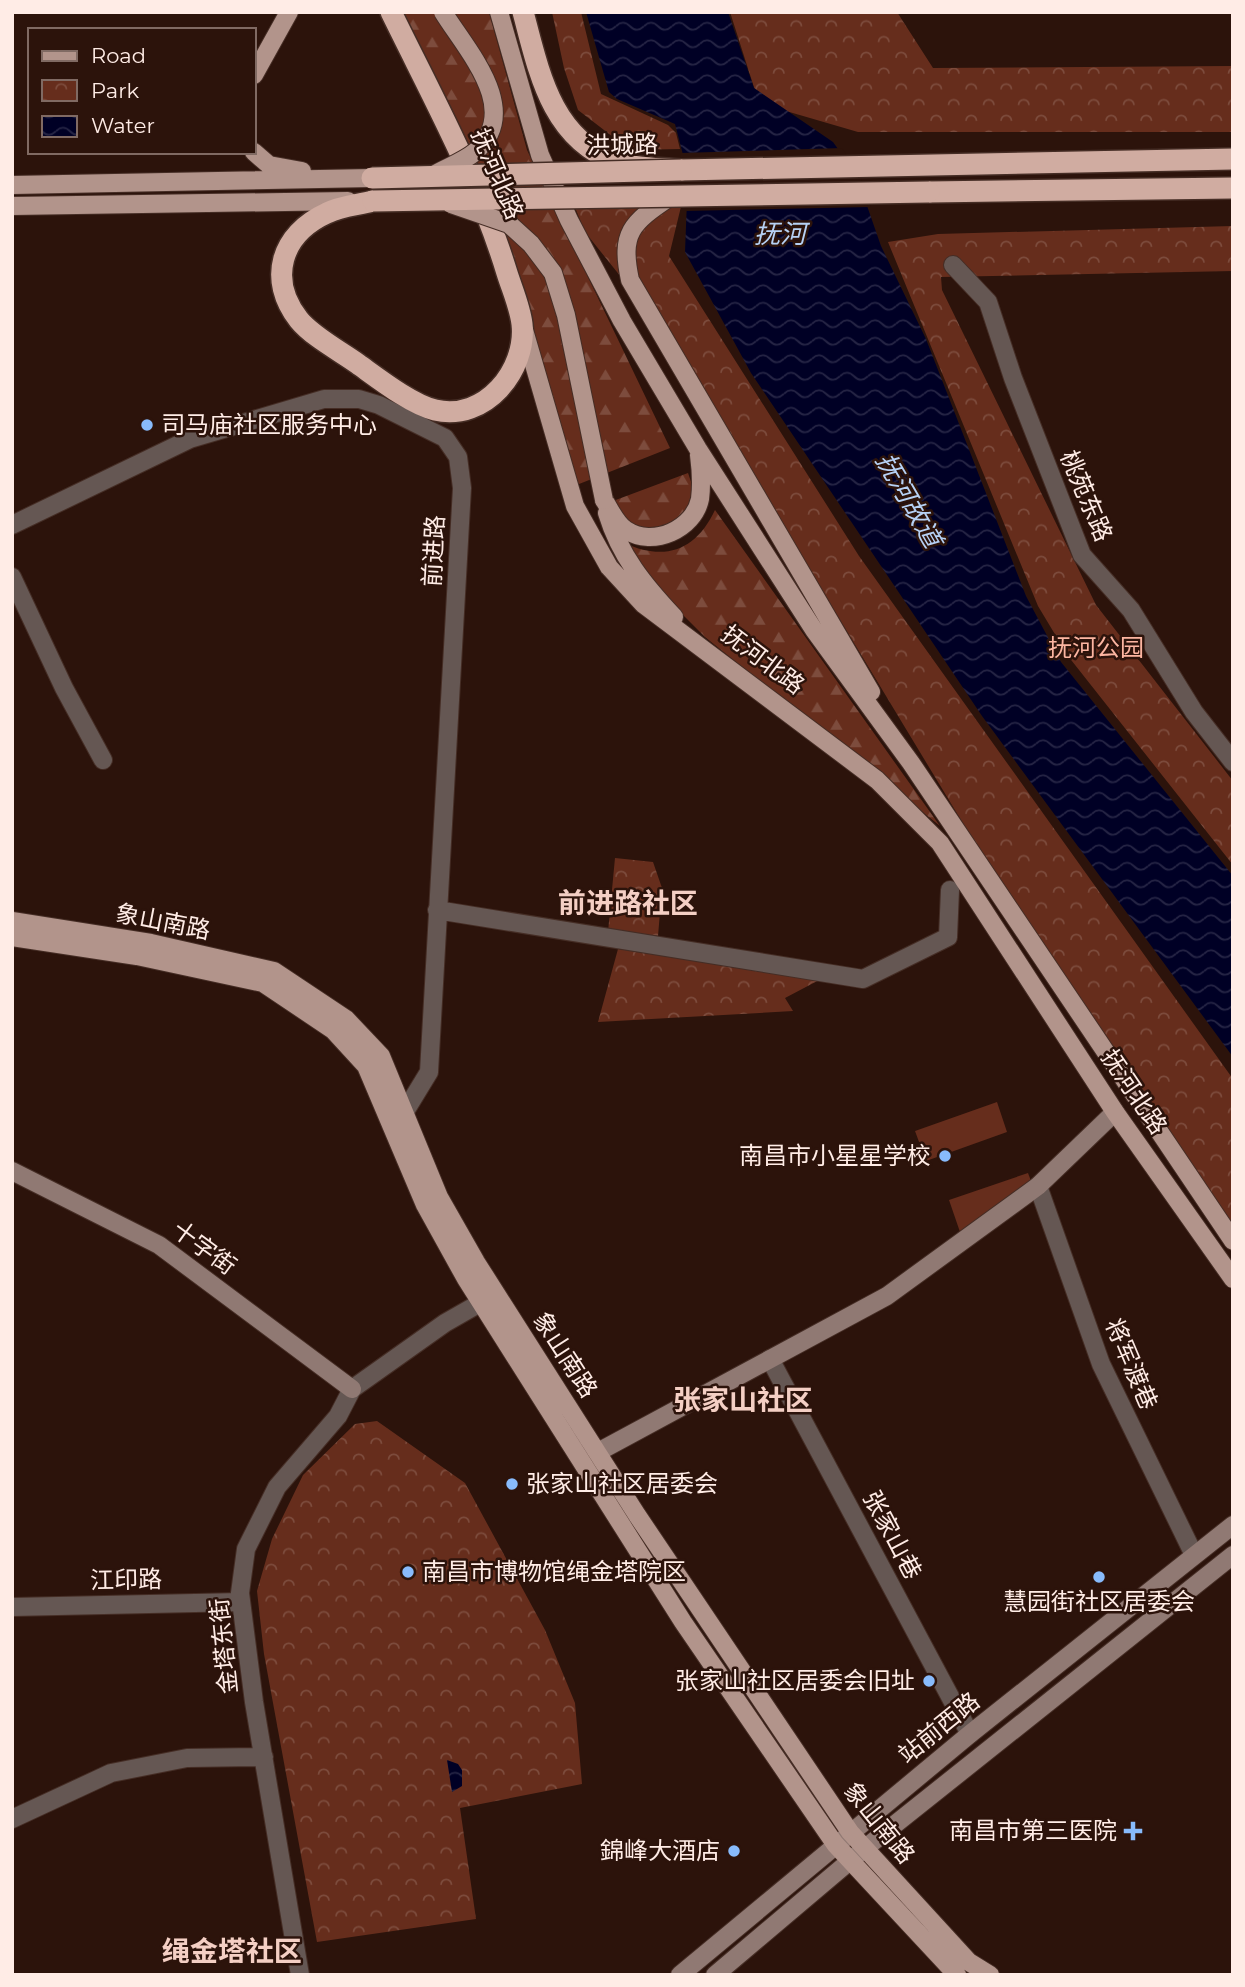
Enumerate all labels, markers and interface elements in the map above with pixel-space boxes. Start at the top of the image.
legend [28,28,256,154]
text: Road [91,43,146,68]
text: Park [91,78,139,103]
text: Water [91,113,155,138]
street label: 抚河北路 [465,124,530,224]
street label: 洪城路 [586,129,658,160]
water label: 抚河 [754,218,811,250]
place label: 司马庙社区服务中心 [161,410,377,439]
marker: 司马庙社区服务中心 [139,417,155,433]
street label: 桃苑东路 [1054,446,1119,546]
water label: 抚河故道 [869,447,951,556]
street label: 前进路 [417,514,450,588]
street label: 抚河北路 [716,619,810,700]
park label: 抚河公园 [1048,633,1144,662]
district label: 前进路社区 [558,886,698,920]
street label: 象山南路 [113,898,213,945]
street label: 抚河北路 [1096,1044,1173,1140]
place label: 南昌市小星星学校 [739,1141,931,1170]
marker: 南昌市小星星学校 [937,1148,953,1164]
street label: 十字街 [167,1215,242,1280]
street label: 象山南路 [527,1307,604,1403]
street label: 将军渡巷 [1099,1314,1164,1414]
district label: 张家山社区 [673,1383,813,1417]
place label: 张家山社区居委会 [526,1469,718,1498]
marker: 张家山社区居委会 [504,1476,520,1492]
street label: 张家山巷 [857,1486,928,1584]
place label: 南昌市博物馆绳金塔院区 [422,1557,686,1586]
street label: 江印路 [90,1564,162,1595]
marker: 南昌市博物馆绳金塔院区 [400,1564,416,1580]
marker: 慧园街社区居委会 [1091,1569,1107,1585]
place label: 慧园街社区居委会 [1003,1587,1195,1616]
street label: 金塔东街 [204,1597,243,1695]
place label: 张家山社区居委会旧址 [675,1666,915,1695]
marker: 张家山社区居委会旧址 [921,1673,937,1689]
street label: 站前西路 [892,1686,985,1769]
street label: 象山南路 [838,1776,921,1869]
place label: 南昌市第三医院 [949,1816,1117,1845]
marker: 南昌市第三医院 [1123,1821,1143,1841]
place label: 錦峰大酒店 [600,1836,720,1865]
marker: 錦峰大酒店 [726,1843,742,1859]
district label: 绳金塔社区 [162,1934,302,1968]

